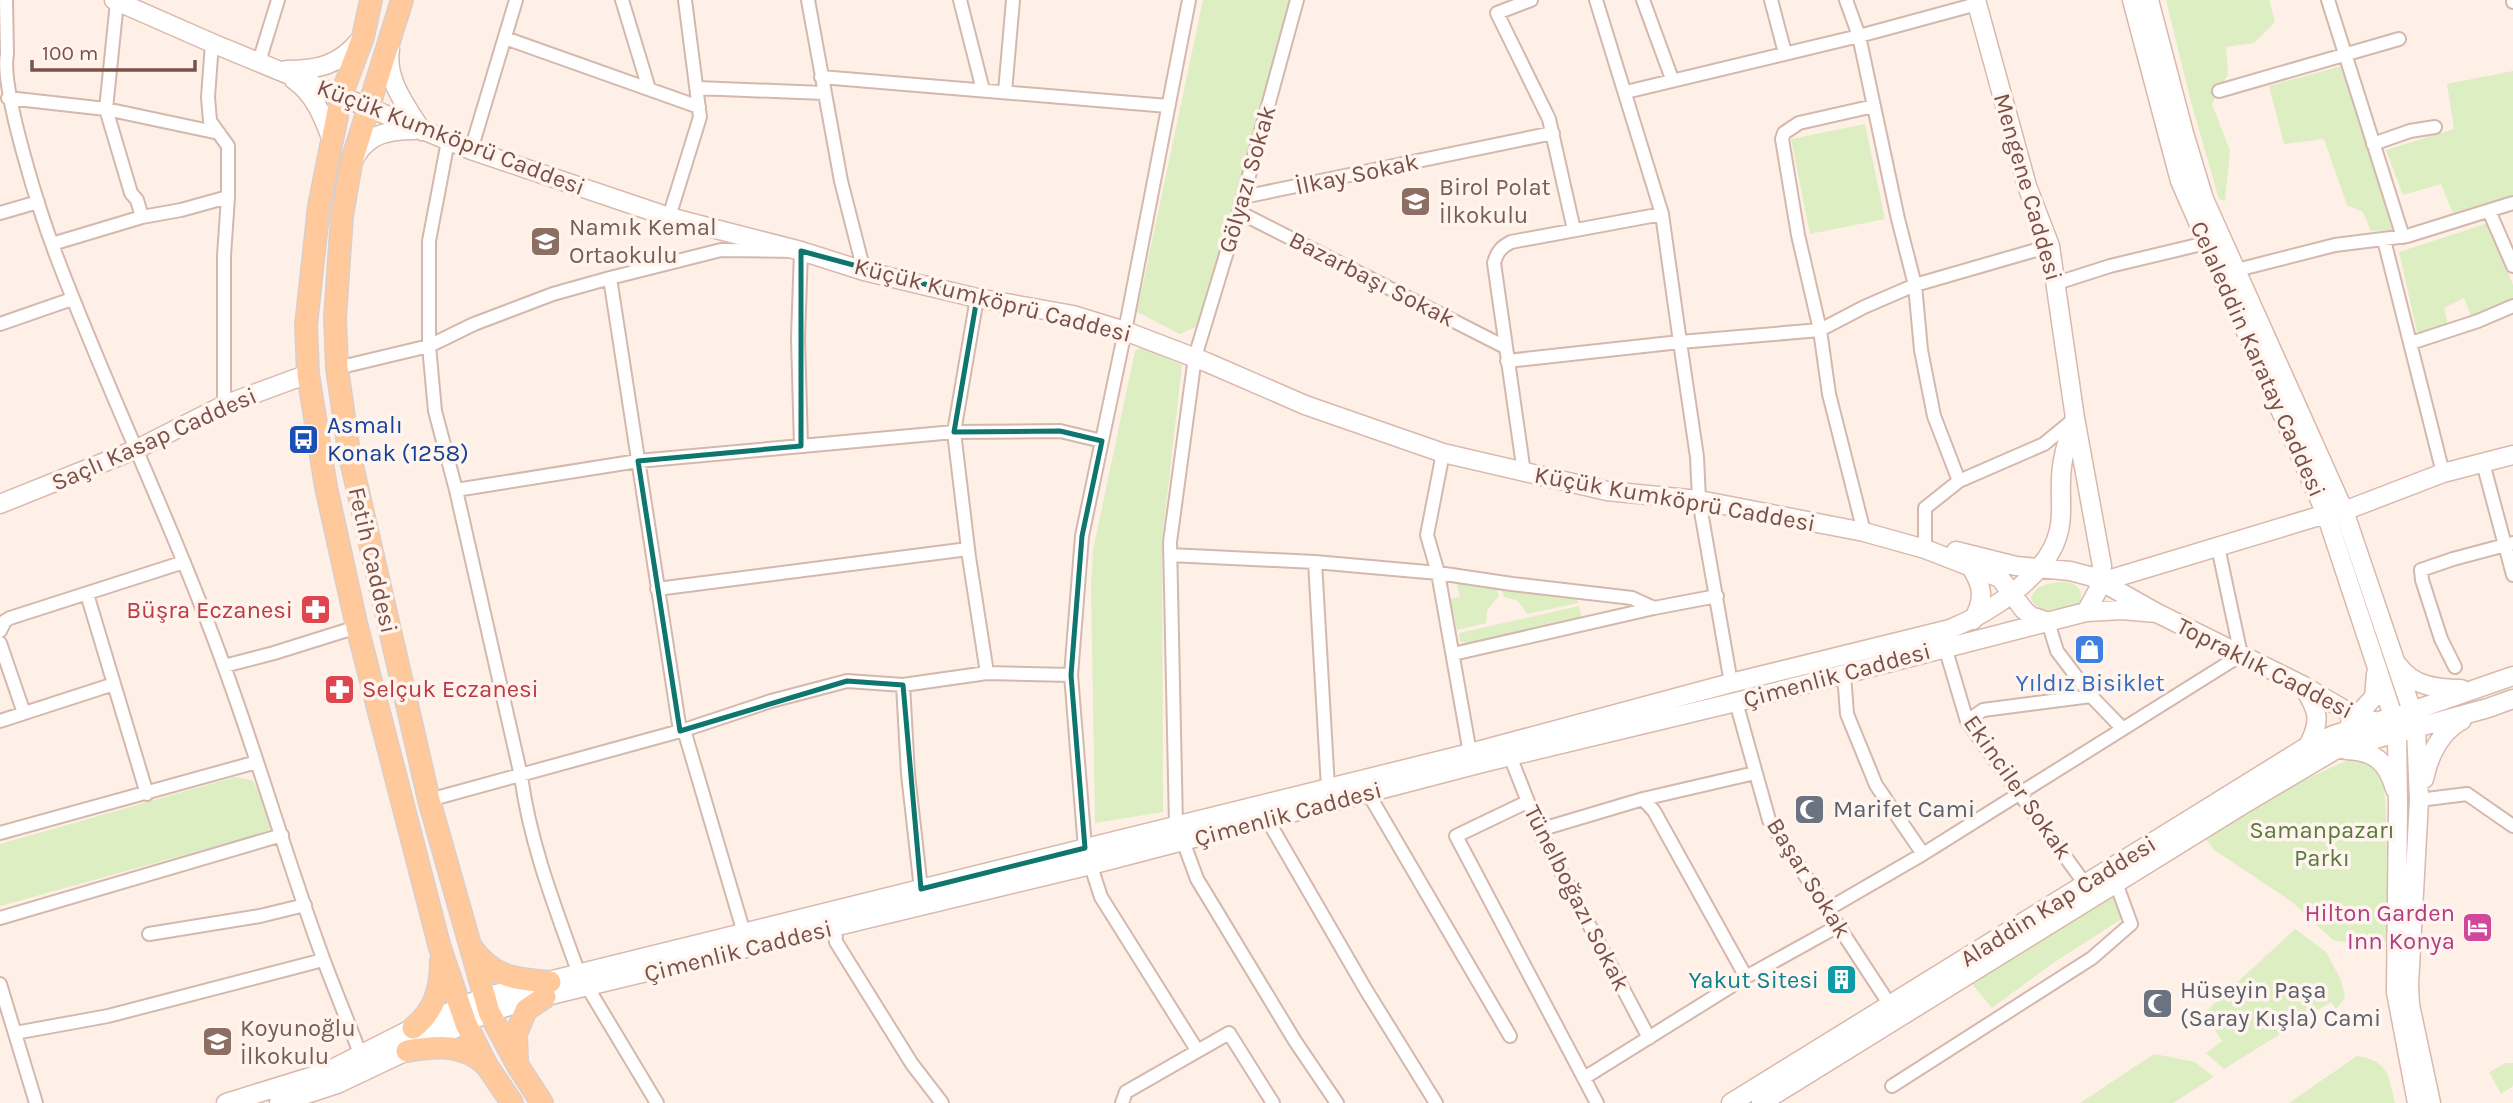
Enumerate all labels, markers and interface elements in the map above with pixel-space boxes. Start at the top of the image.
scale bar [32,28,194,72]
text: 100 m [42,41,99,65]
street label: Küçük Kumköprü Caddesi [313,73,589,201]
street label: Mengene Caddesi [1988,90,2068,284]
street label: Gölyazı Sokak [1213,102,1281,256]
street label: İlkay Sokak [1293,147,1421,201]
place label: Birol Polat İlkokulu [1439,173,1551,229]
school or university icon: Birol Polat İlkokulu [1399,184,1433,218]
place label: Namık Kemal Ortaokulu [569,213,717,269]
street label: Celaleddin Karatay Caddesi [2184,217,2332,501]
school or university icon: Namık Kemal Ortaokulu [529,224,563,258]
street label: Bazarbaşı Sokak [1284,225,1460,333]
street label: Küçük Kumköprü Caddesi [851,252,1135,348]
street label: Saçlı Kasap Caddesi [47,381,261,497]
place label: Asmalı Konak (1258) [327,411,469,467]
bus stop icon: Asmalı Konak (1258) [287,422,321,456]
street label: Küçük Kumköprü Caddesi [1532,460,1818,538]
street label: Fetih Caddesi [343,484,403,636]
pharmacy icon: Büşra Eczanesi [299,593,333,627]
place label: Büşra Eczanesi [126,596,293,624]
street label: Topraklık Caddesi [2172,611,2358,725]
shop icon: Yıldız Bisiklet [2073,632,2107,666]
street label: Çimenlik Caddesi [1740,637,1934,713]
place label: Yıldız Bisiklet [2016,669,2164,697]
pharmacy icon: Selçuk Eczanesi [322,672,356,706]
place label: Selçuk Eczanesi [362,675,539,703]
street label: Ekinciler Sokak [1958,710,2078,864]
street label: Çimenlik Caddesi [1191,776,1385,852]
mosque icon: Marifet Cami [1793,792,1827,826]
place label: Marifet Cami [1833,795,1975,823]
street label: Tünelboğazı Sokak [1518,800,1636,996]
street label: Başar Sokak [1761,813,1857,943]
park label: Samanpazarı Parkı [2249,816,2395,872]
street label: Aladdin Kap Caddesi [1955,829,2161,973]
place label: Hilton Garden Inn Konya [2304,899,2455,955]
hotel icon: Hilton Garden Inn Konya [2461,910,2495,944]
street label: Çimenlik Caddesi [641,914,835,988]
building icon: Yakut Sitesi [1825,963,1859,997]
place label: Yakut Sitesi [1689,966,1819,994]
place label: Hüseyin Paşa (Saray Kışla) Cami [2180,976,2381,1032]
mosque icon: Hüseyin Paşa (Saray Kışla) Cami [2140,987,2174,1021]
place label: Koyunoğlu İlkokulu [240,1014,356,1070]
school or university icon: Koyunoğlu İlkokulu [200,1025,234,1059]

